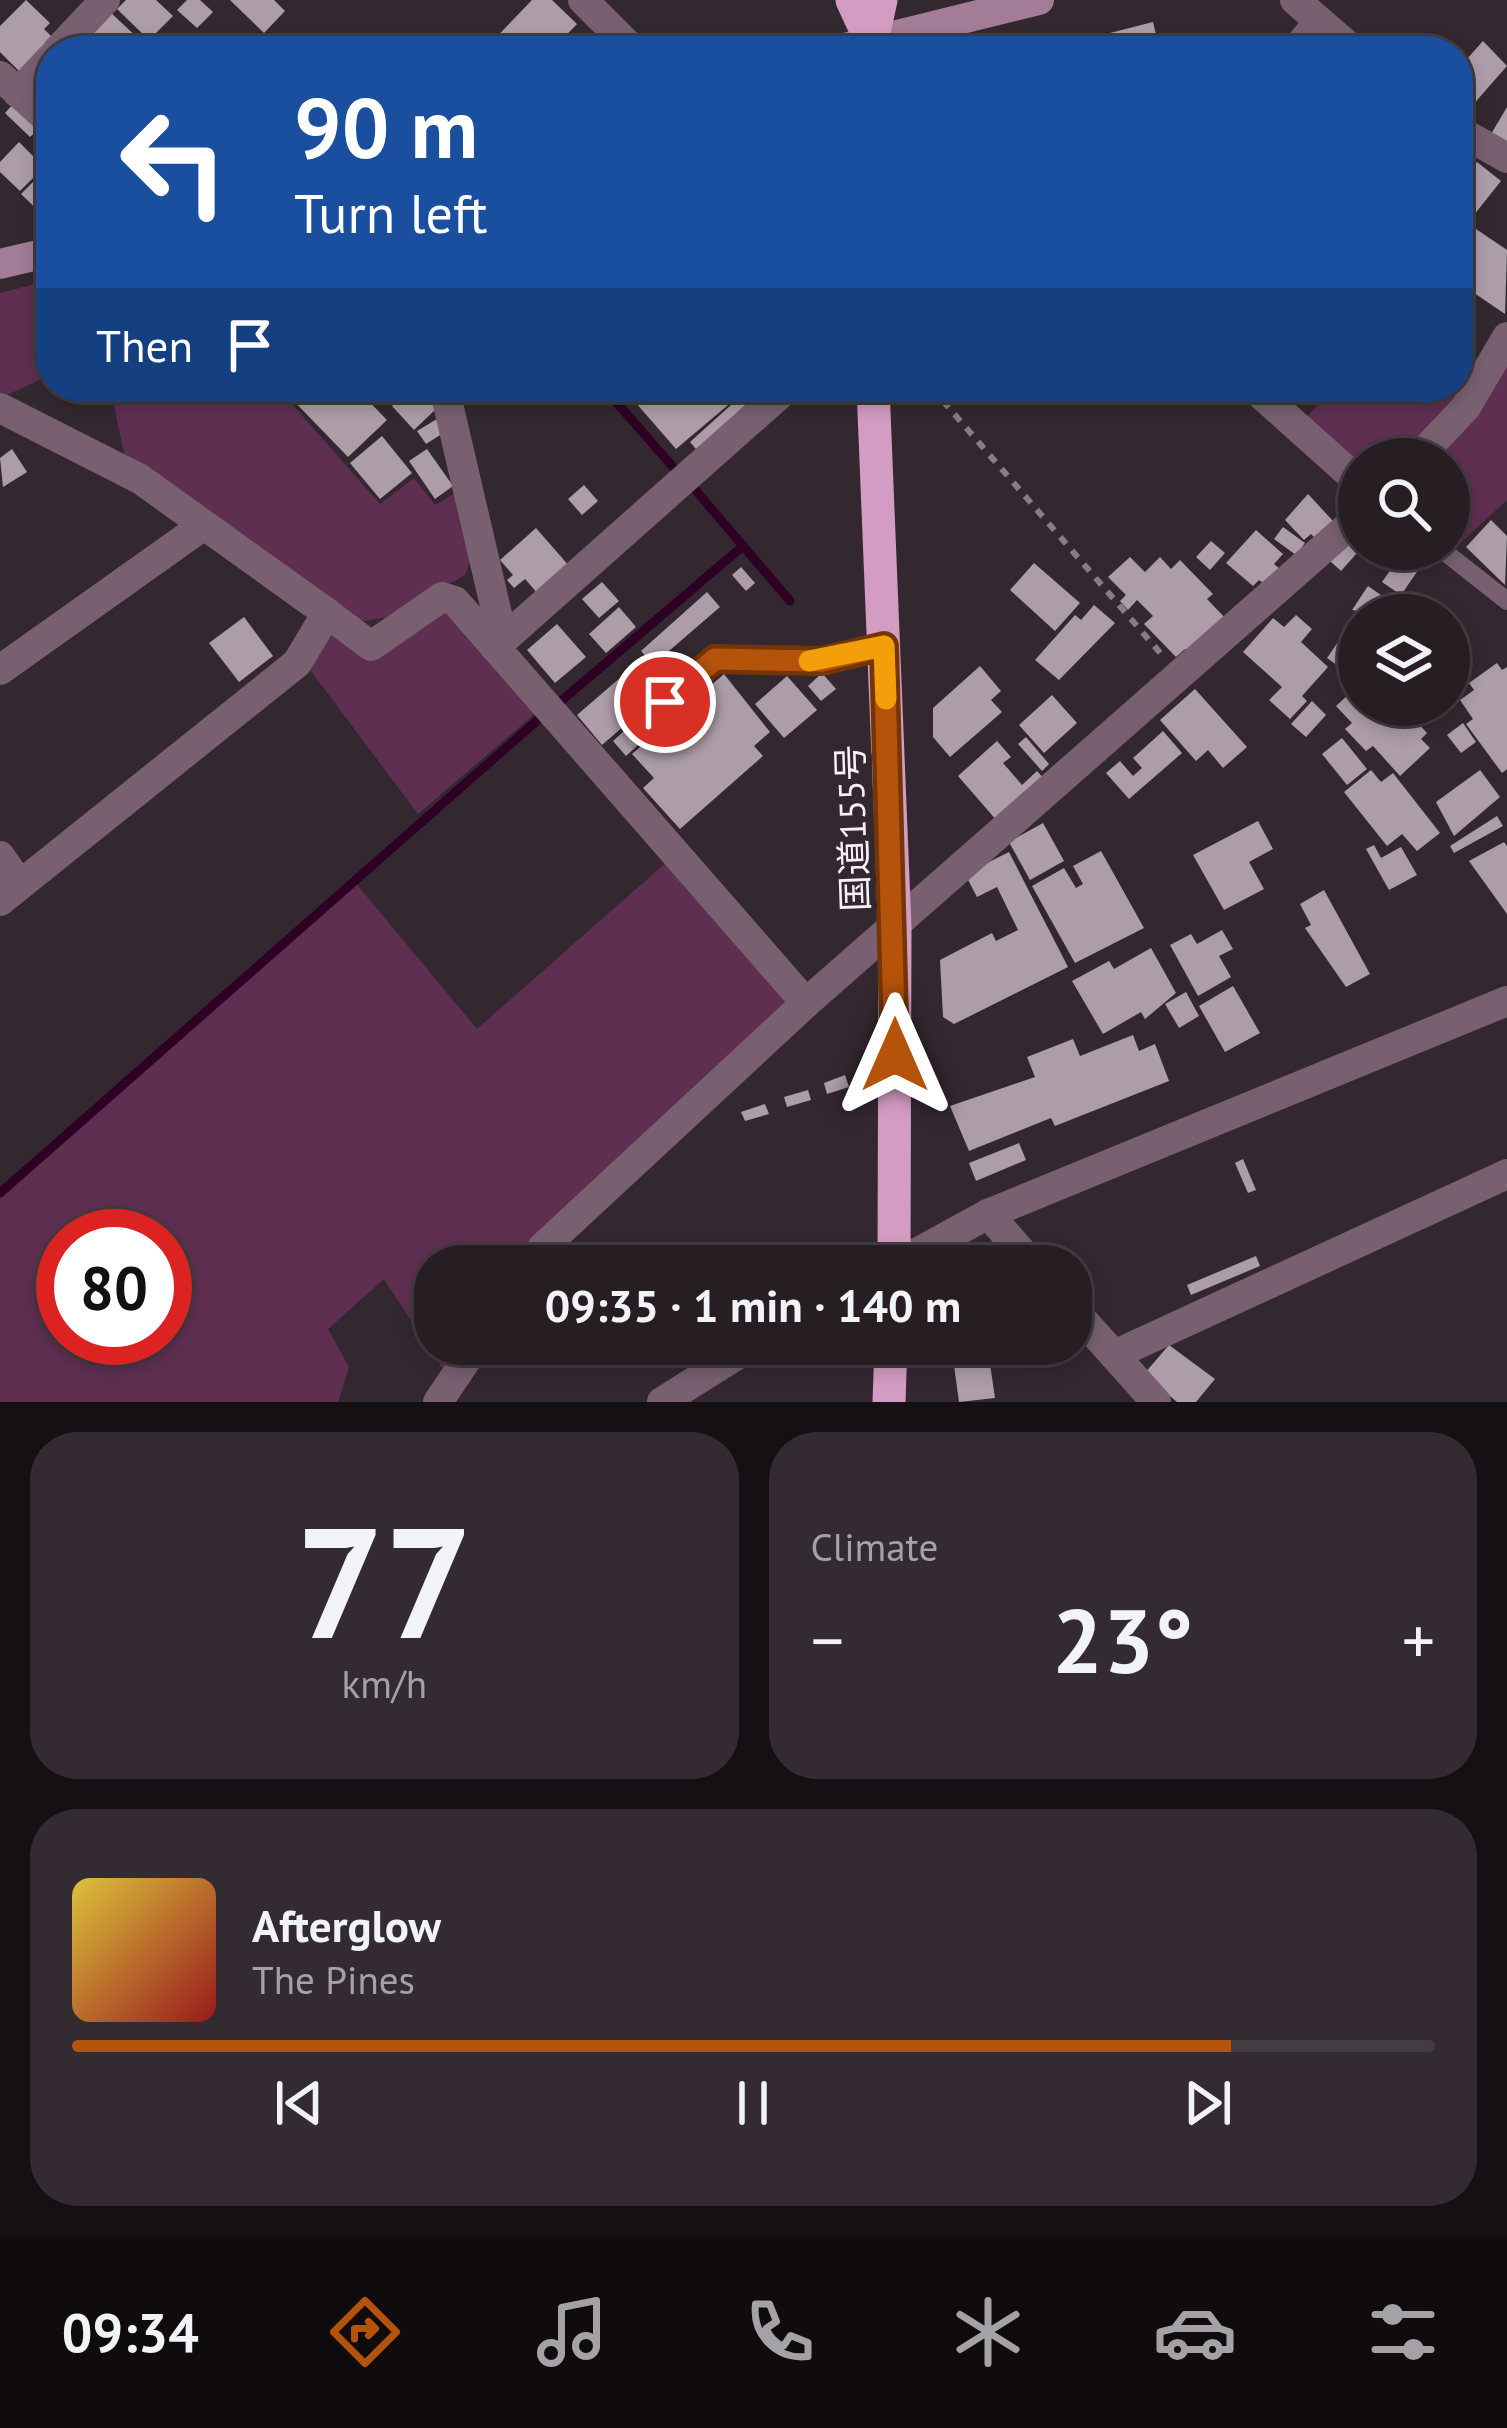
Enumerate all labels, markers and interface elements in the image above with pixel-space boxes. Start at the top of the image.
text: 90 m [294,72,478,181]
icon: left [96,84,252,240]
text: Turn left [294,178,488,248]
icon: arrive [217,312,283,378]
text: Then [96,316,193,374]
map controls [1338,438,1470,726]
button: search [1338,438,1470,570]
button: layers [1338,594,1470,726]
pin [614,651,716,753]
icon: arrive [632,669,698,735]
street label: 国道155号 [826,744,878,912]
position arrow [832,992,958,1118]
speed limit sign: 80 [36,1209,192,1365]
text: 09:35 · 1 min · 140 m [545,1276,961,1334]
text: 77 [296,1479,473,1681]
text: Climate [811,1521,938,1572]
text: 23° [1052,1581,1193,1698]
text: − [811,1597,844,1682]
text: + [1402,1597,1435,1682]
text: km/h [342,1658,427,1709]
text: Afterglow [252,1896,441,1954]
text: The Pines [252,1954,415,2005]
icon: previous [266,2070,332,2136]
icon: pause [720,2070,786,2136]
icon: next [1175,2070,1241,2136]
icon: directions [323,2290,407,2374]
icon: music [530,2290,614,2374]
icon: phone [738,2290,822,2374]
icon: climate [946,2290,1030,2374]
icon: car [1153,2290,1237,2374]
icon: filters [1361,2290,1445,2374]
text: 09:34 [62,2297,199,2367]

